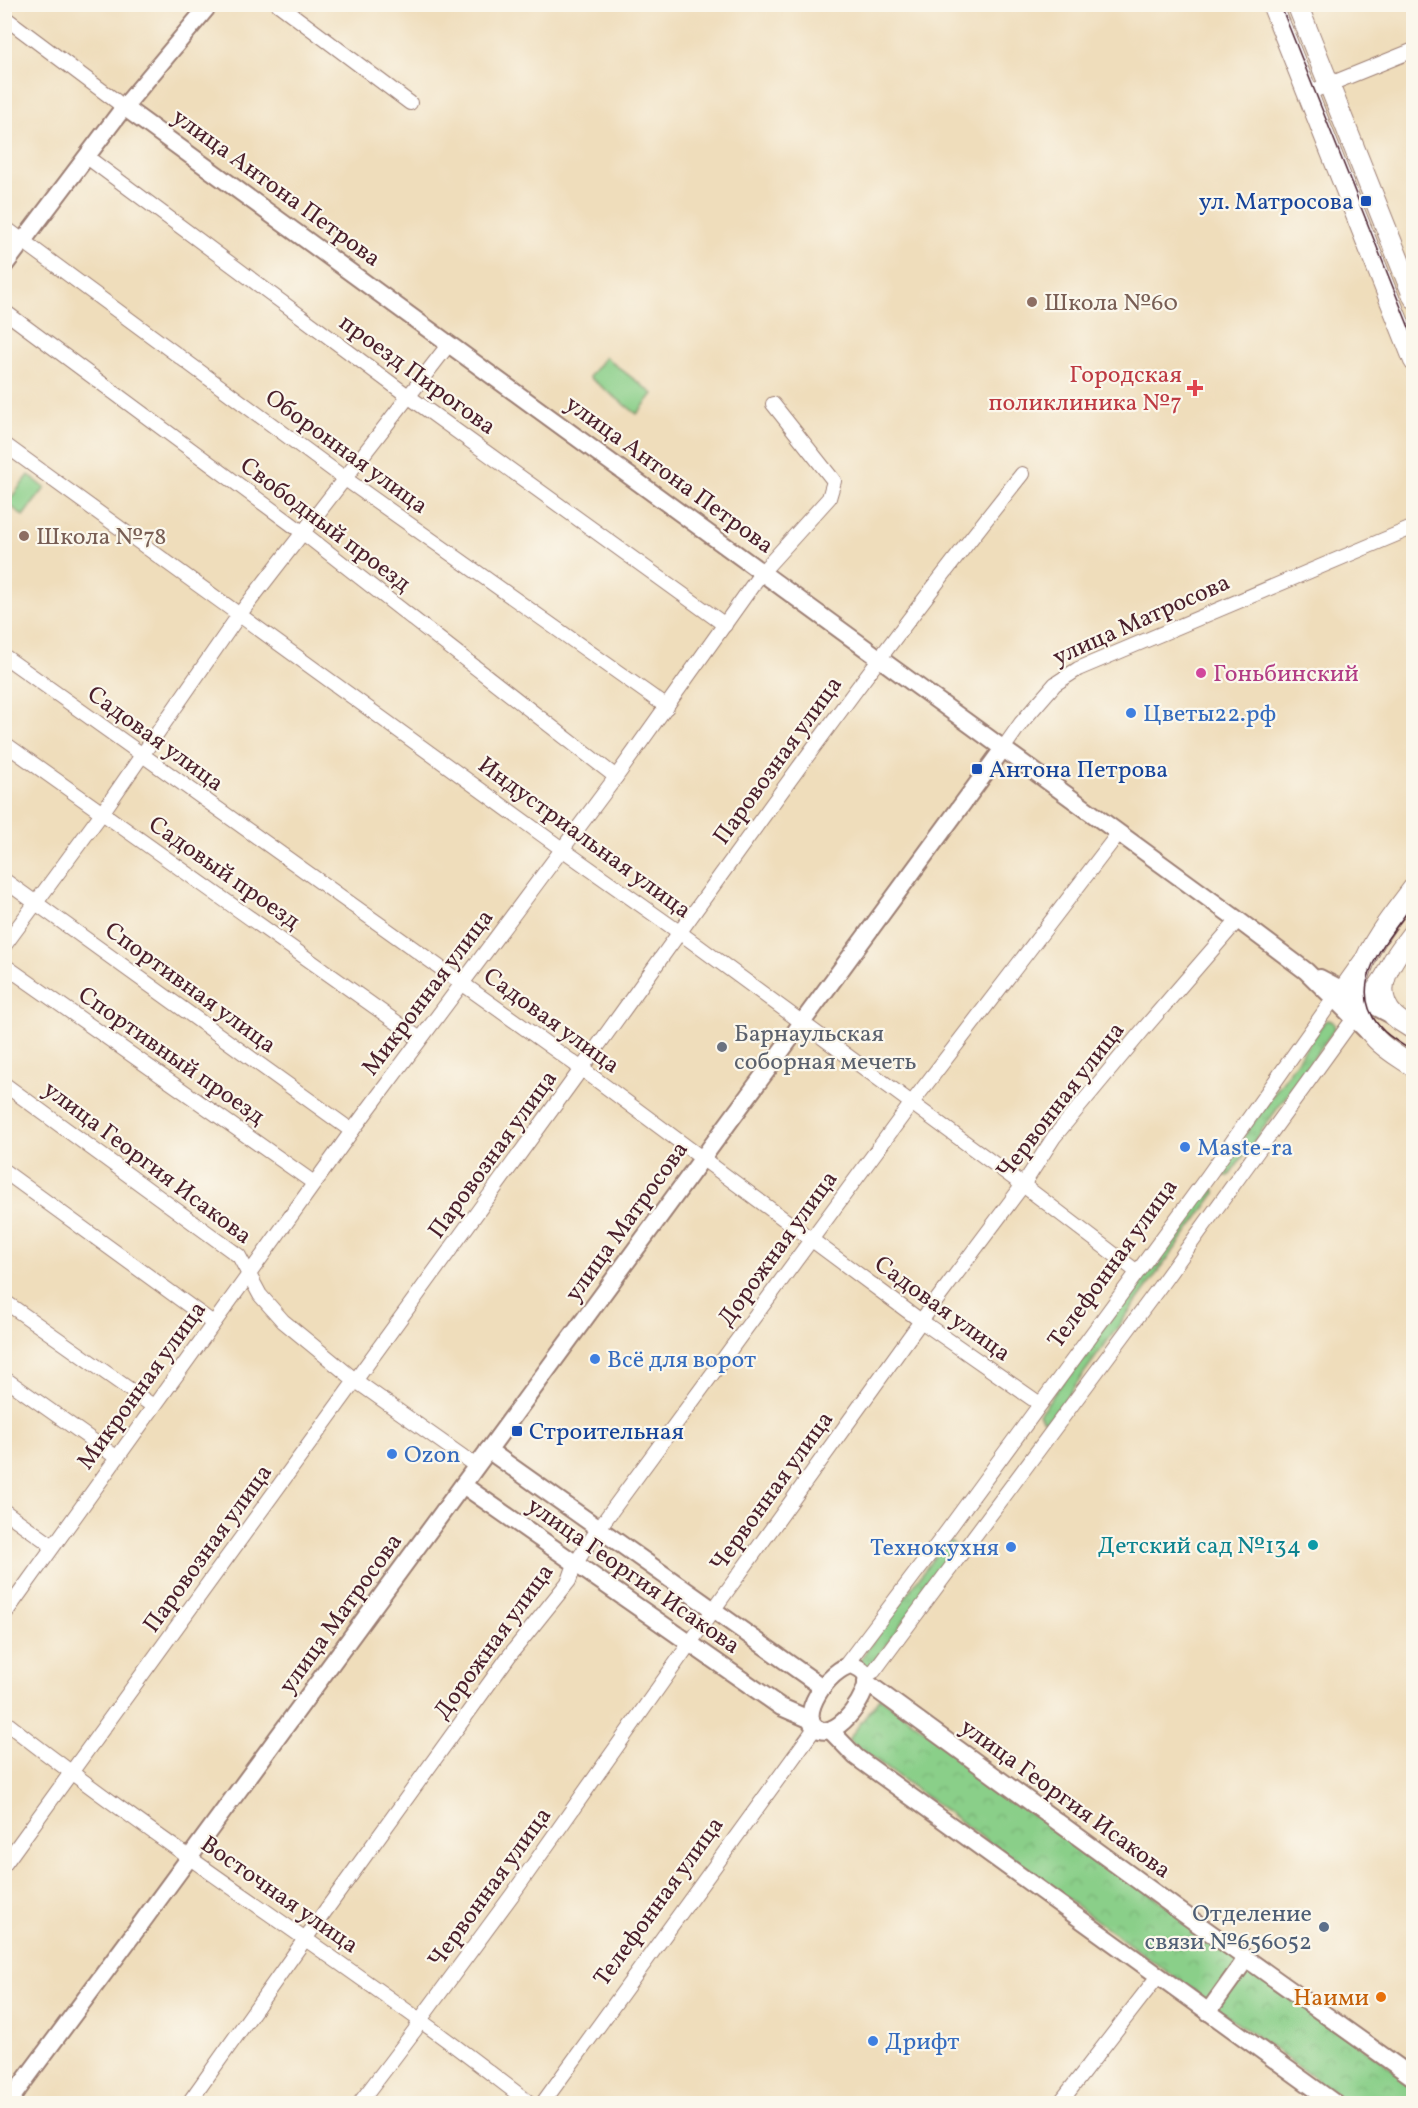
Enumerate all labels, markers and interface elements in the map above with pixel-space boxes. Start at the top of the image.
street label: улица Антона Петрова [164,101,387,276]
place label: ул. Матросова [1199,186,1354,220]
marker: ул. Матросова [1359,194,1373,208]
place label: Школа №60 [1044,287,1178,321]
marker: Школа №60 [1025,295,1039,309]
street label: проезд Пирогова [331,307,502,444]
place label: Городская поликлиника №7 [989,359,1182,421]
marker: Городская поликлиника №7 [1186,379,1204,397]
street label: Оборонная улица [257,382,434,523]
street label: улица Антона Петрова [557,388,780,563]
street label: Свободный проезд [232,450,418,602]
place label: Школа №78 [36,521,166,555]
marker: Школа №78 [17,529,31,543]
street label: улица Матросова [1048,566,1236,675]
place label: Гоньбинский [1213,658,1359,692]
marker: Гоньбинский [1194,666,1208,680]
street label: Паровозная улица [706,670,851,852]
street label: Садовая улица [80,678,230,801]
place label: Цветы22.рф [1143,698,1276,732]
marker: Цветы22.рф [1124,706,1138,720]
street label: Индустриальная улица [470,749,698,928]
place label: Антона Петрова [989,754,1168,788]
marker: Антона Петрова [970,762,984,776]
street label: Садовый проезд [141,809,307,939]
street label: Микронная улица [355,903,503,1084]
street label: Спортивная улица [97,915,283,1063]
street label: Садовая улица [476,960,626,1083]
street label: Спортивный проезд [70,979,272,1134]
street label: Червонная улица [989,1015,1134,1187]
place label: Барнаульская соборная мечеть [734,1018,917,1080]
marker: Барнаульская соборная мечеть [715,1040,729,1054]
street label: Паровозная улица [421,1064,566,1246]
street label: улица Георгия Исакова [35,1074,258,1254]
place label: Maste-ra [1197,1132,1293,1166]
street label: улица Матросова [558,1135,698,1309]
marker: Maste-ra [1178,1140,1192,1154]
street label: Дорожная улица [710,1164,847,1334]
street label: Телефонная улица [1040,1172,1187,1356]
street label: Садовая улица [867,1248,1017,1371]
street label: Микронная улица [70,1295,215,1477]
place label: Всё для ворот [607,1344,756,1378]
marker: Всё для ворот [588,1352,602,1366]
street label: Червонная улица [703,1405,843,1580]
place label: Строительная [529,1416,684,1450]
marker: Строительная [510,1424,524,1438]
place label: Ozon [404,1439,461,1473]
marker: Ozon [385,1447,399,1461]
street label: Паровозная улица [136,1458,281,1640]
street label: улица Георгия Исакова [519,1490,747,1663]
street label: улица Матросова [272,1527,412,1701]
place label: Детский сад №134 [1098,1530,1301,1564]
place label: Технокухня [870,1532,999,1566]
marker: Детский сад №134 [1306,1538,1320,1552]
marker: Технокухня [1004,1540,1018,1554]
street label: Дорожная улица [426,1557,563,1727]
street label: улица Георгия Исакова [952,1711,1177,1888]
street label: Червонная улица [421,1801,561,1976]
street label: Телефонная улица [586,1810,733,1994]
street label: Восточная улица [193,1828,365,1963]
place label: Отделение связи №656052 [1145,1898,1312,1960]
marker: Отделение связи №656052 [1317,1920,1331,1934]
place label: Наими [1293,1982,1369,2016]
marker: Наими [1374,1990,1388,2004]
place label: Дрифт [885,2026,959,2060]
marker: Дрифт [866,2034,880,2048]

